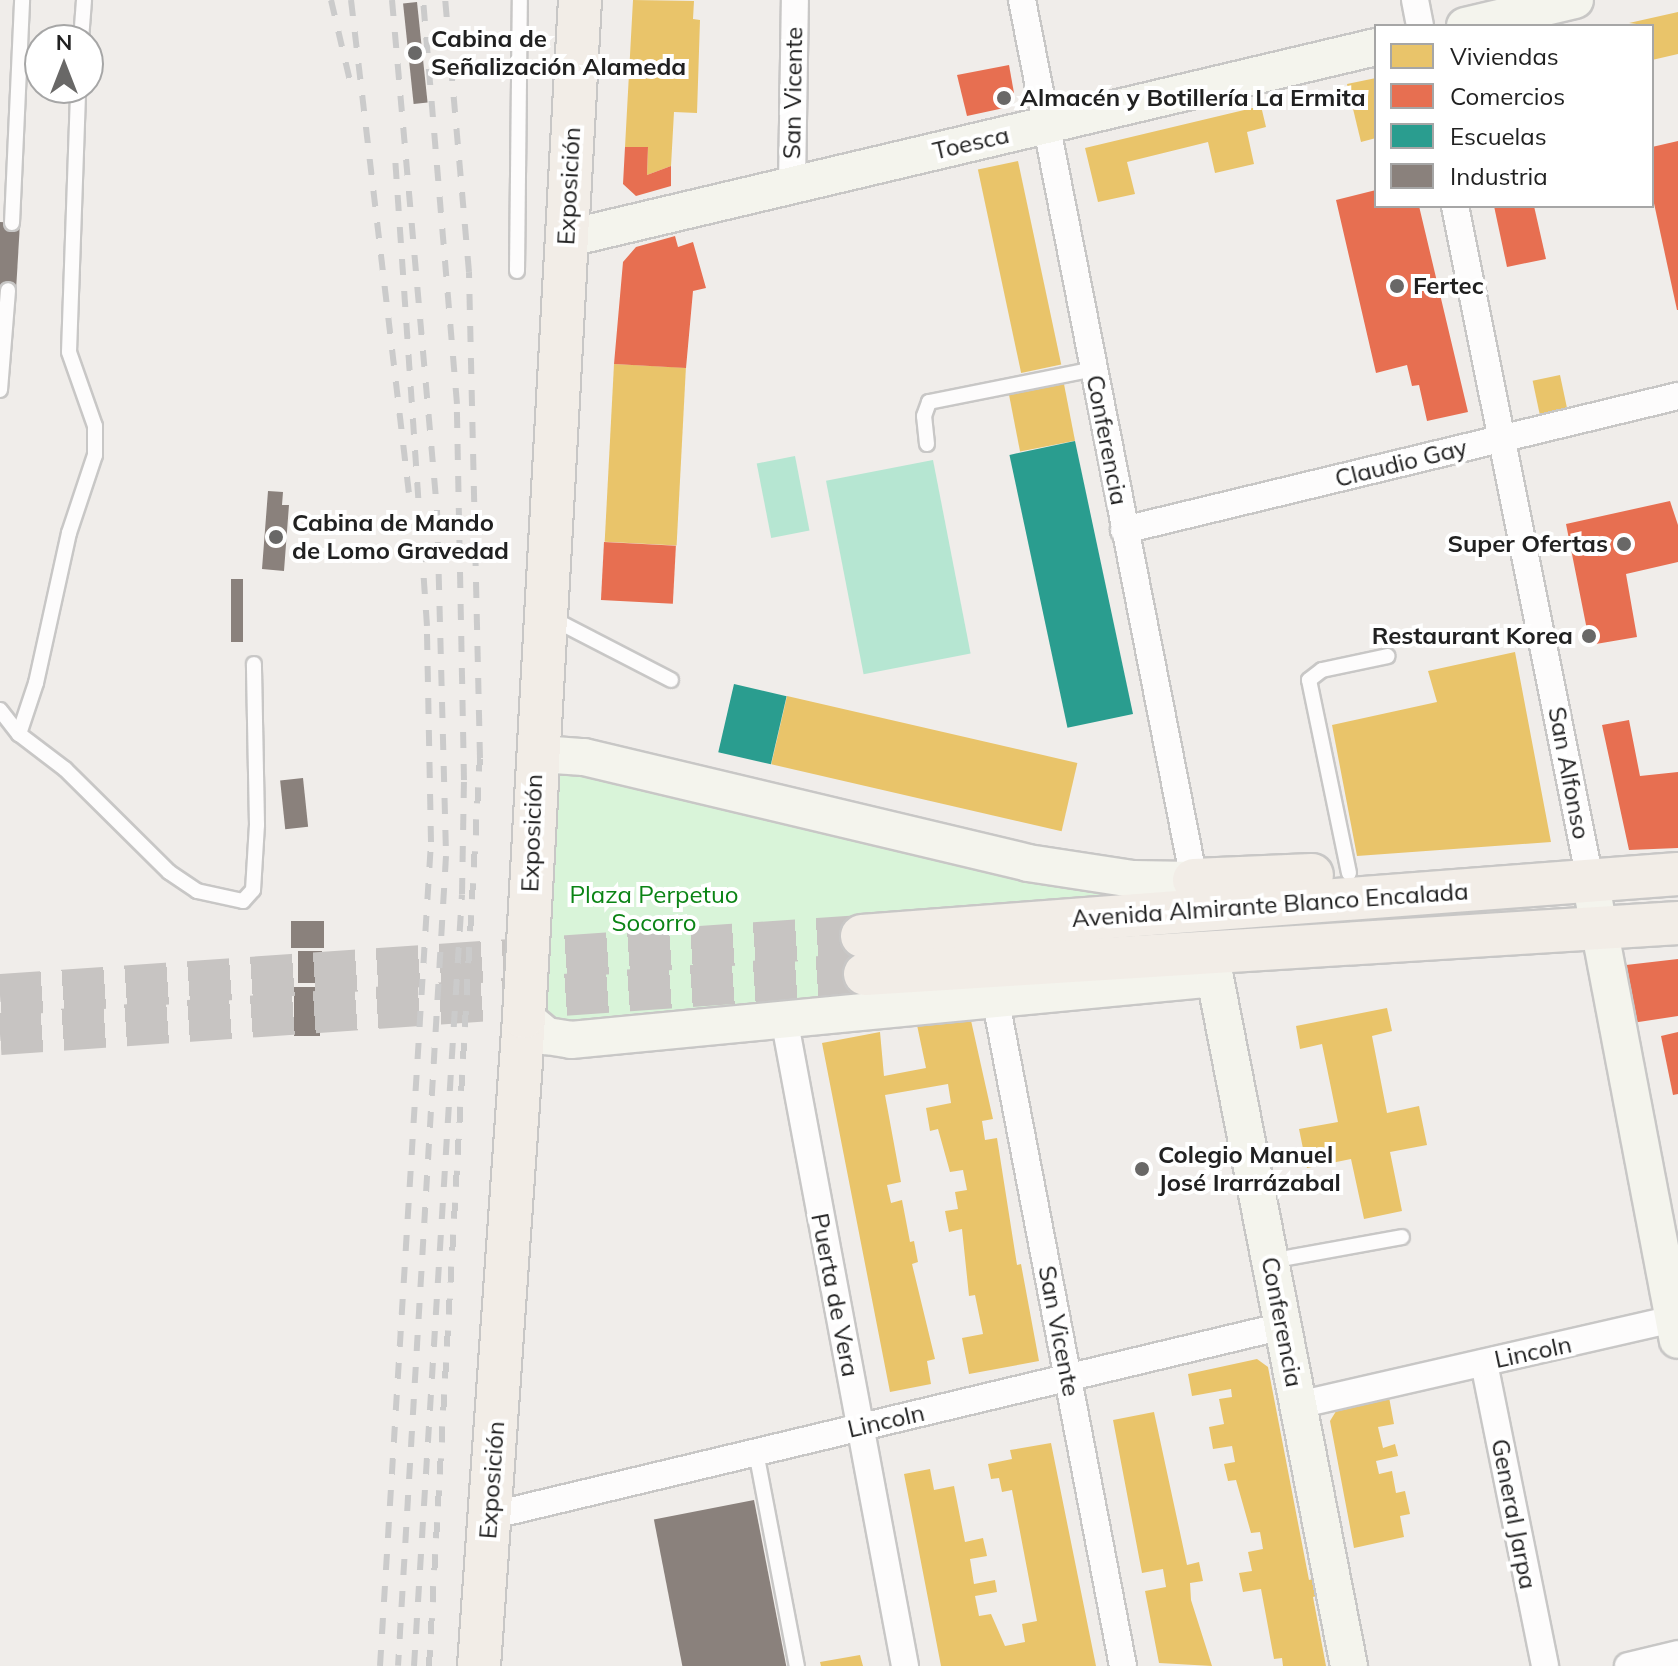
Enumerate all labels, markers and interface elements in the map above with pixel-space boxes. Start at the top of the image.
north arrow [24,24,104,104]
legend [1374,24,1654,208]
place label: Cabina de Señalización Alameda [431,25,686,81]
street label: San Vicente [777,27,809,159]
text: N [56,28,72,56]
text: Viviendas [1450,41,1559,71]
marker: Cabina de Señalización Alameda [406,44,424,62]
text: Comercios [1450,81,1565,111]
place label: Almacén y Botillería La Ermita [1020,84,1366,112]
marker: Almacén y Botillería La Ermita [995,89,1013,107]
street label: Toesca [930,120,1012,166]
text: Escuelas [1450,121,1547,151]
street label: Exposición [552,126,586,246]
text: Industria [1450,161,1548,191]
place label: Fertec [1413,272,1484,300]
marker: Fertec [1388,277,1406,295]
street label: Conferencia [1080,373,1134,507]
street label: Claudio Gay [1332,433,1470,493]
place label: Cabina de Mando de Lomo Gravedad [292,509,509,565]
marker: Cabina de Mando de Lomo Gravedad [267,528,285,546]
place label: Super Ofertas [1448,530,1608,558]
marker: Super Ofertas [1615,535,1633,553]
place label: Restaurant Korea [1372,622,1573,650]
marker: Restaurant Korea [1580,627,1598,645]
street label: San Alfonso [1542,704,1596,842]
street label: Exposición [516,774,548,892]
street label: Avenida Almirante Blanco Encalada [1071,877,1469,933]
park label: Plaza Perpetuo Socorro [570,881,738,937]
place label: Colegio Manuel José Irarrázabal [1158,1141,1341,1197]
marker: Colegio Manuel José Irarrázabal [1133,1160,1151,1178]
street label: Puerta de Vera [805,1211,865,1379]
street label: Conferencia [1255,1255,1309,1389]
street label: San Vicente [1032,1263,1086,1399]
street label: Lincoln [1492,1330,1574,1374]
street label: Lincoln [845,1398,927,1444]
street label: Exposición [474,1420,510,1540]
street label: General Jarpa [1485,1436,1543,1592]

